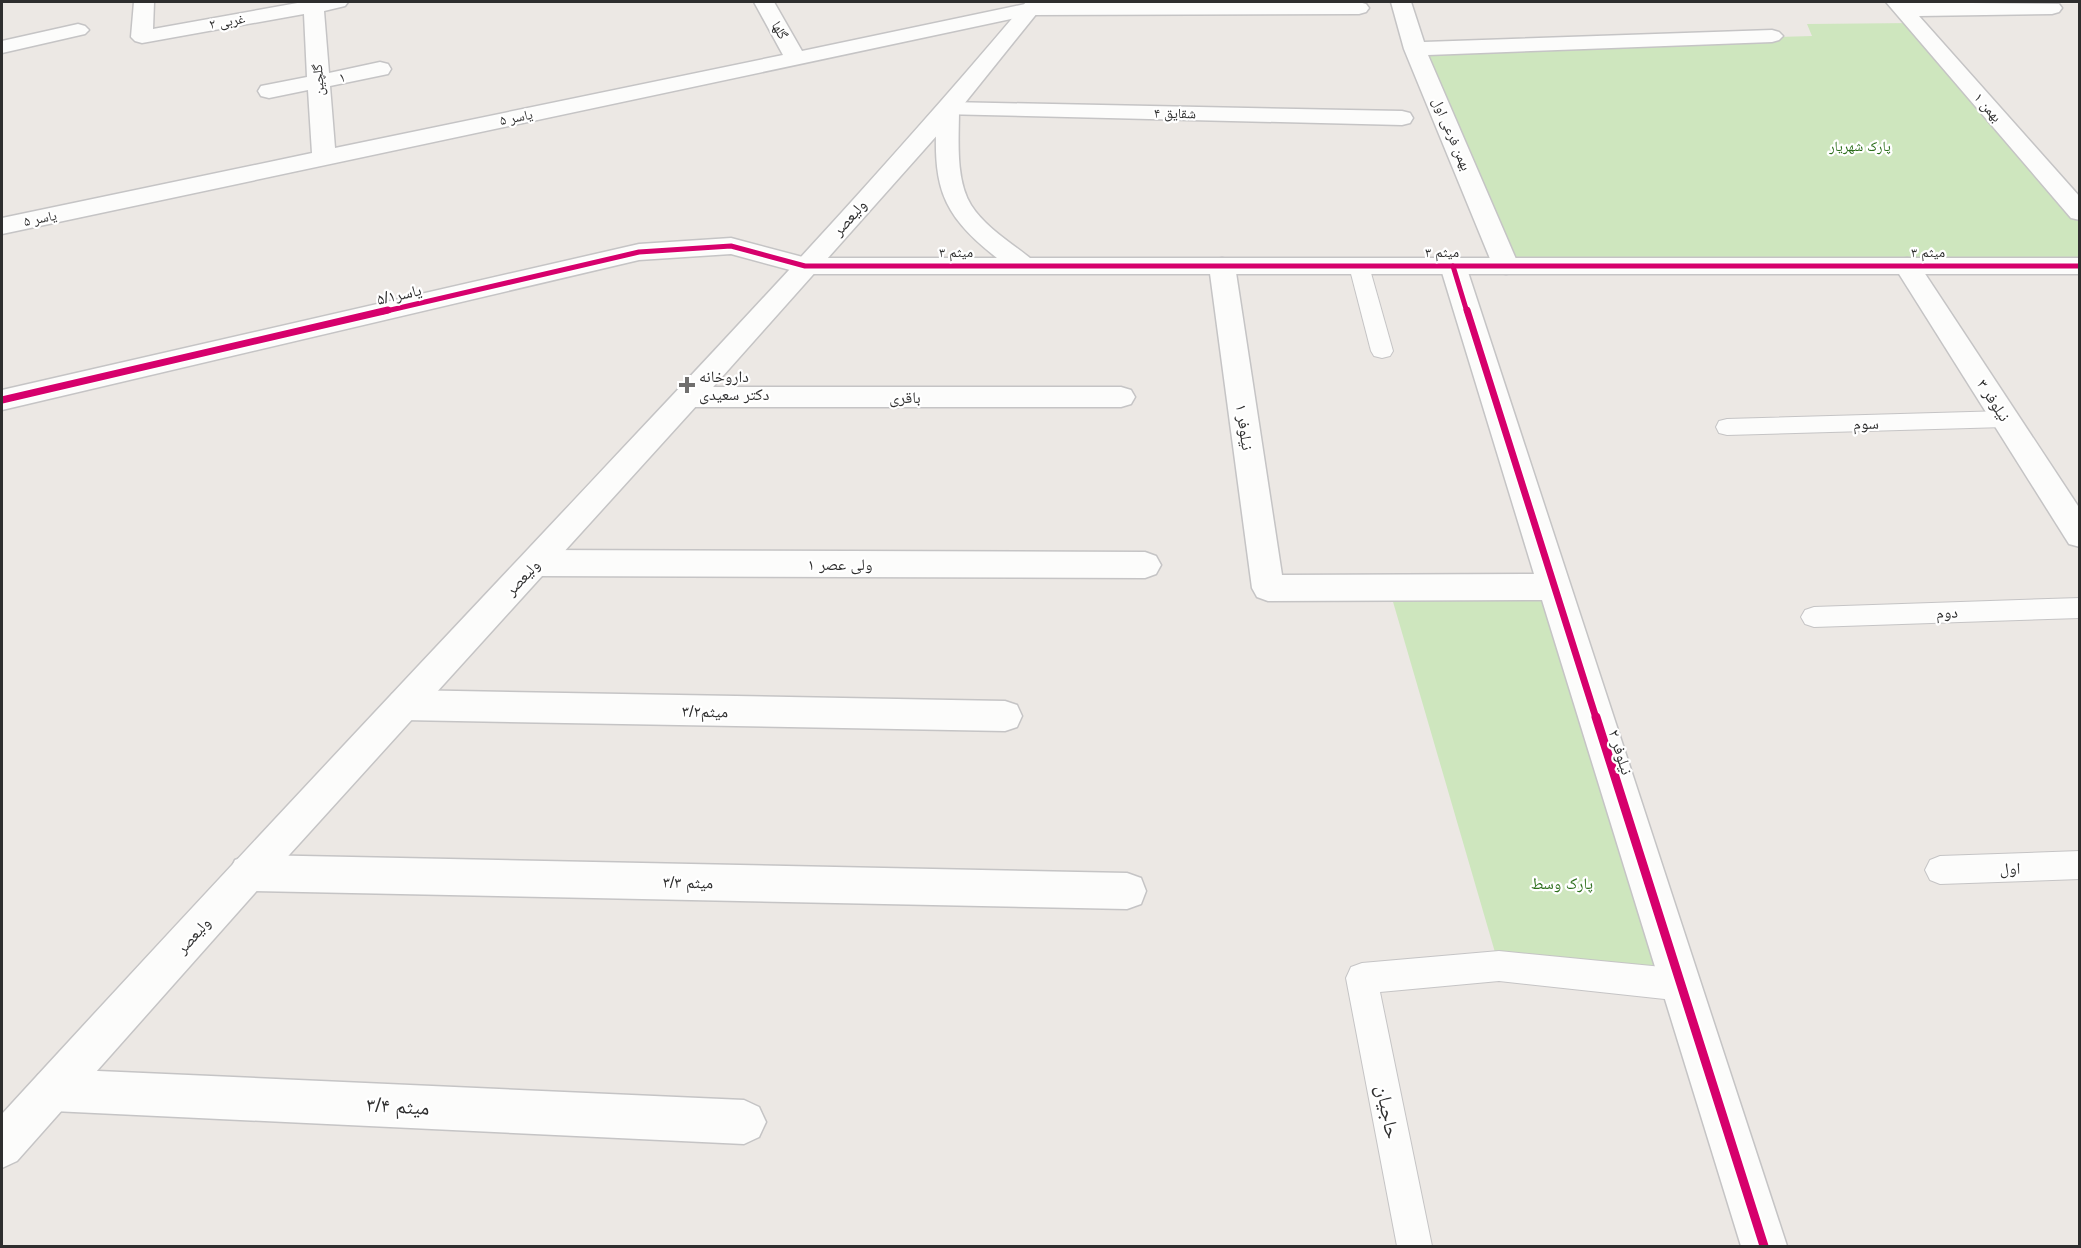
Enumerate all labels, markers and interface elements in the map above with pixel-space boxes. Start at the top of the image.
street label: ۲ غربی [208,10,246,33]
street label: گلها [769,18,792,42]
street label: گلچین [309,63,328,96]
street label: ۱ [337,69,347,85]
street label: بهمن ۱ [1970,89,2005,126]
street label: بهمن فرعی اول [1429,95,1475,173]
street label: شقایق ۴ [1154,105,1196,123]
street label: یاسر ۵ [498,106,534,129]
park label: پارک شهریار [1828,138,1891,155]
street label: ولیعصر [828,196,871,240]
street label: یاسر ۵ [22,207,58,230]
street label: میثم ۳ [939,244,973,262]
street label: میثم ۳ [1425,244,1459,262]
street label: میثم ۳ [1911,244,1945,262]
street label: یاسر۵/۱ [375,281,423,309]
place label: داروخانه دکتر سعیدی [699,368,769,405]
street label: نیلوفر ۳ [1973,376,2013,425]
marker: داروخانه دکتر سعیدی [680,378,694,392]
street label: باقری [889,389,921,408]
street label: نیلوفر ۱ [1232,403,1256,451]
street label: سوم [1853,415,1879,434]
street label: ولیعصر [501,556,544,600]
street label: ولی عصر ۱ [808,556,872,575]
street label: دوم [1936,604,1958,623]
street label: میثم۳/۲ [682,703,728,722]
street label: نیلوفر ۲ [1604,727,1636,777]
street label: اول [1999,860,2021,879]
street label: میثم ۳/۳ [663,874,713,893]
park label: پارک وسط [1531,875,1593,893]
street label: ولیعصر [172,914,215,958]
street label: حاجیان [1371,1083,1404,1141]
street label: میثم ۳/۴ [366,1093,430,1122]

